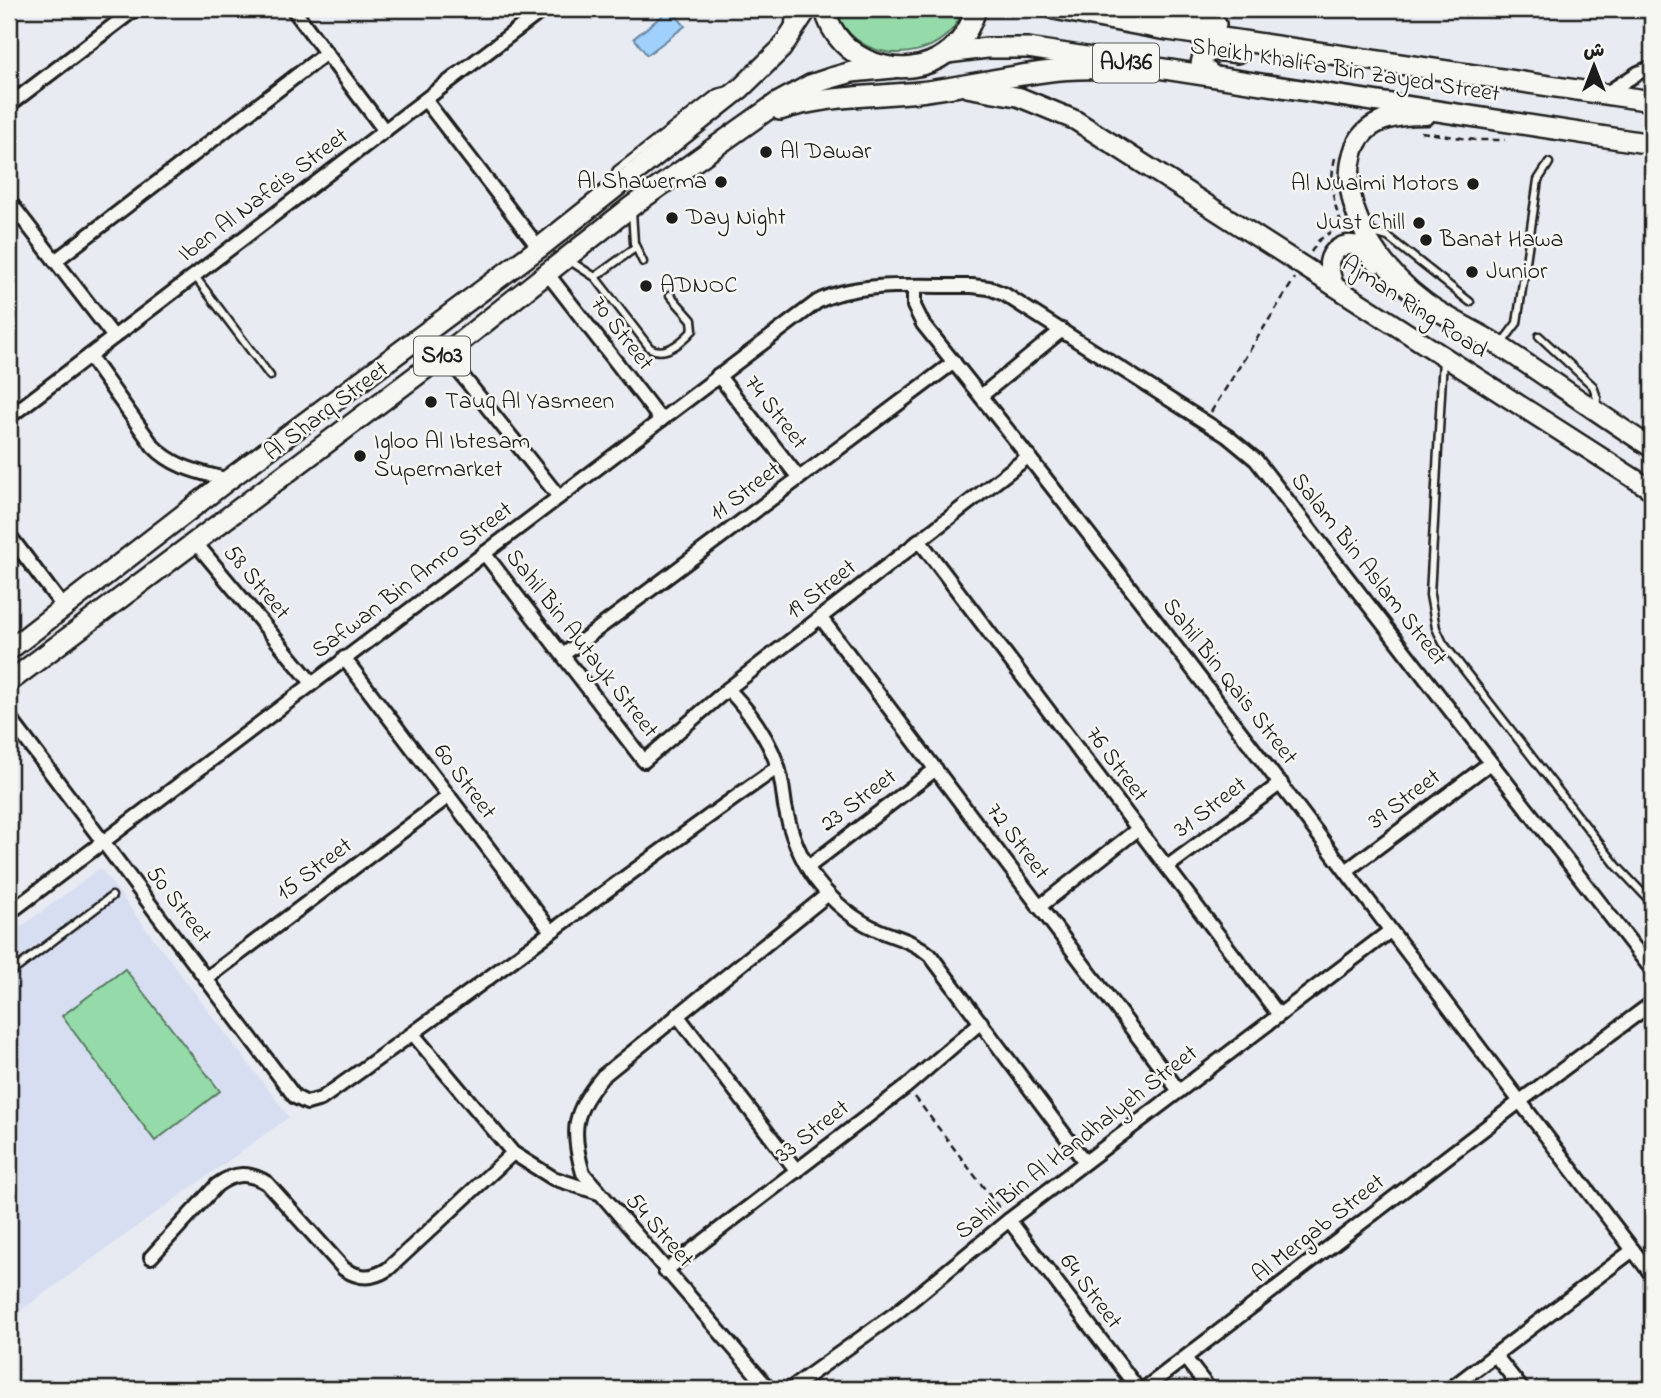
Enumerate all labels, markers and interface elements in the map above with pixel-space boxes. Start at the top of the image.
street label: Sheikh Khalifa Bin Zayed Street [1187,29,1502,114]
north arrow [1560,32,1630,102]
text: ش [1584,38,1605,65]
road number: AJ136 [1093,44,1159,82]
street label: Iben Al Nafeis Street [171,120,357,272]
place label: Al Dawar [780,135,872,170]
marker: Al Dawar [758,144,774,160]
place label: Al Shawerma [577,165,707,200]
place label: Al Nuaimi Motors [1291,167,1459,202]
marker: Al Shawerma [713,174,729,190]
marker: Al Nuaimi Motors [1465,176,1481,192]
place label: Day Night [685,201,786,237]
place label: Just Chill [1316,206,1405,241]
marker: Day Night [664,210,680,226]
marker: Just Chill [1411,215,1427,231]
place label: Banat Hawa [1439,223,1564,258]
marker: Banat Hawa [1418,232,1434,248]
street label: Ajman Ring Road [1334,248,1494,369]
place label: Junior [1486,255,1548,290]
marker: Junior [1464,264,1480,280]
place label: ADNOC [660,269,738,304]
marker: ADNOC [638,278,654,294]
street label: 70 Street [581,289,661,379]
road number: S103 [414,336,470,376]
street label: Al Sharq Street [257,353,397,471]
street label: 74 Street [735,368,815,458]
place label: Tauq Al Yasmeen [445,385,614,420]
marker: Tauq Al Yasmeen [423,394,439,410]
place label: Igloo Al Ibtesam Supermarket [374,425,530,488]
marker: Igloo Al Ibtesam Supermarket [352,448,368,464]
street label: 11 Street [703,453,789,531]
street label: Salam Bin Aslam Street [1281,466,1455,674]
street label: Safwan Bin Amro Street [305,494,521,668]
street label: 58 Street [214,538,298,628]
street label: Sahil Bin Autayk Street [495,542,666,747]
street label: 19 Street [779,551,865,629]
street label: Sahil Bin Qais Street [1152,591,1306,773]
street label: 76 Street [1076,720,1156,810]
street label: 60 Street [424,737,504,827]
street label: 23 Street [813,760,905,842]
street label: 39 Street [1361,761,1449,839]
street label: 31 Street [1167,769,1255,847]
street label: 72 Street [976,796,1058,888]
street label: 15 Street [269,830,361,910]
street label: 50 Street [136,859,220,951]
street label: Sahil Bin Al Handhalyeh Street [948,1037,1207,1250]
street label: 33 Street [768,1092,858,1172]
street label: Al Mergab Street [1245,1166,1393,1292]
street label: 54 Street [616,1186,702,1276]
street label: 64 Street [1050,1247,1130,1337]

